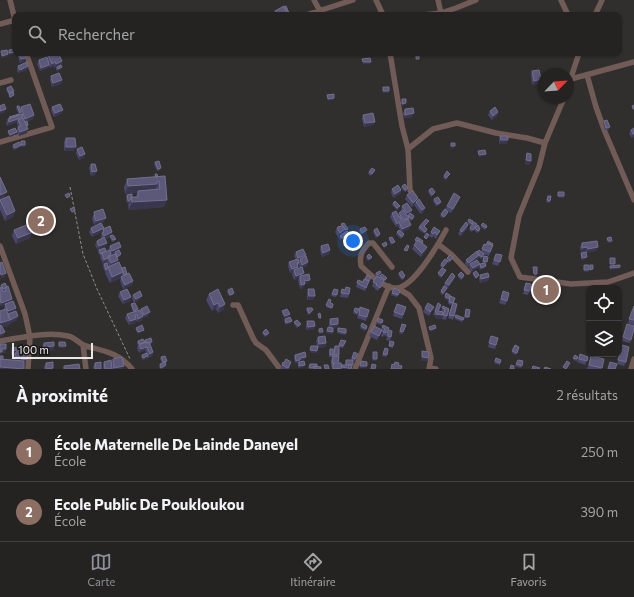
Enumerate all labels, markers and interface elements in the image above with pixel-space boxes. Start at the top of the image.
search box [12,12,622,56]
icon: search [26,23,48,45]
text: Rechercher [58,25,135,43]
north arrow [538,68,574,104]
pin: 2 [28,206,54,236]
your location [343,231,363,251]
pin: 1 [533,275,559,305]
map controls [586,285,622,357]
button: locate [586,285,622,321]
button: layers [586,321,622,357]
scale bar [12,341,93,360]
text: 100 m [18,343,49,356]
text: À proximité [16,385,108,406]
text: 2 résultats [557,387,618,403]
text: École Maternelle De Lainde Daneyel [54,435,298,453]
text: 1 [26,444,32,460]
text: 250 m [581,444,618,460]
text: École [54,453,86,469]
text: Ecole Public De Poukloukou [54,495,244,513]
text: 2 [25,504,33,520]
text: 390 m [580,504,618,520]
text: École [54,513,86,529]
tab: Carte [87,551,115,588]
tab: Itinéraire [290,551,336,588]
tab: Favoris [511,551,547,588]

